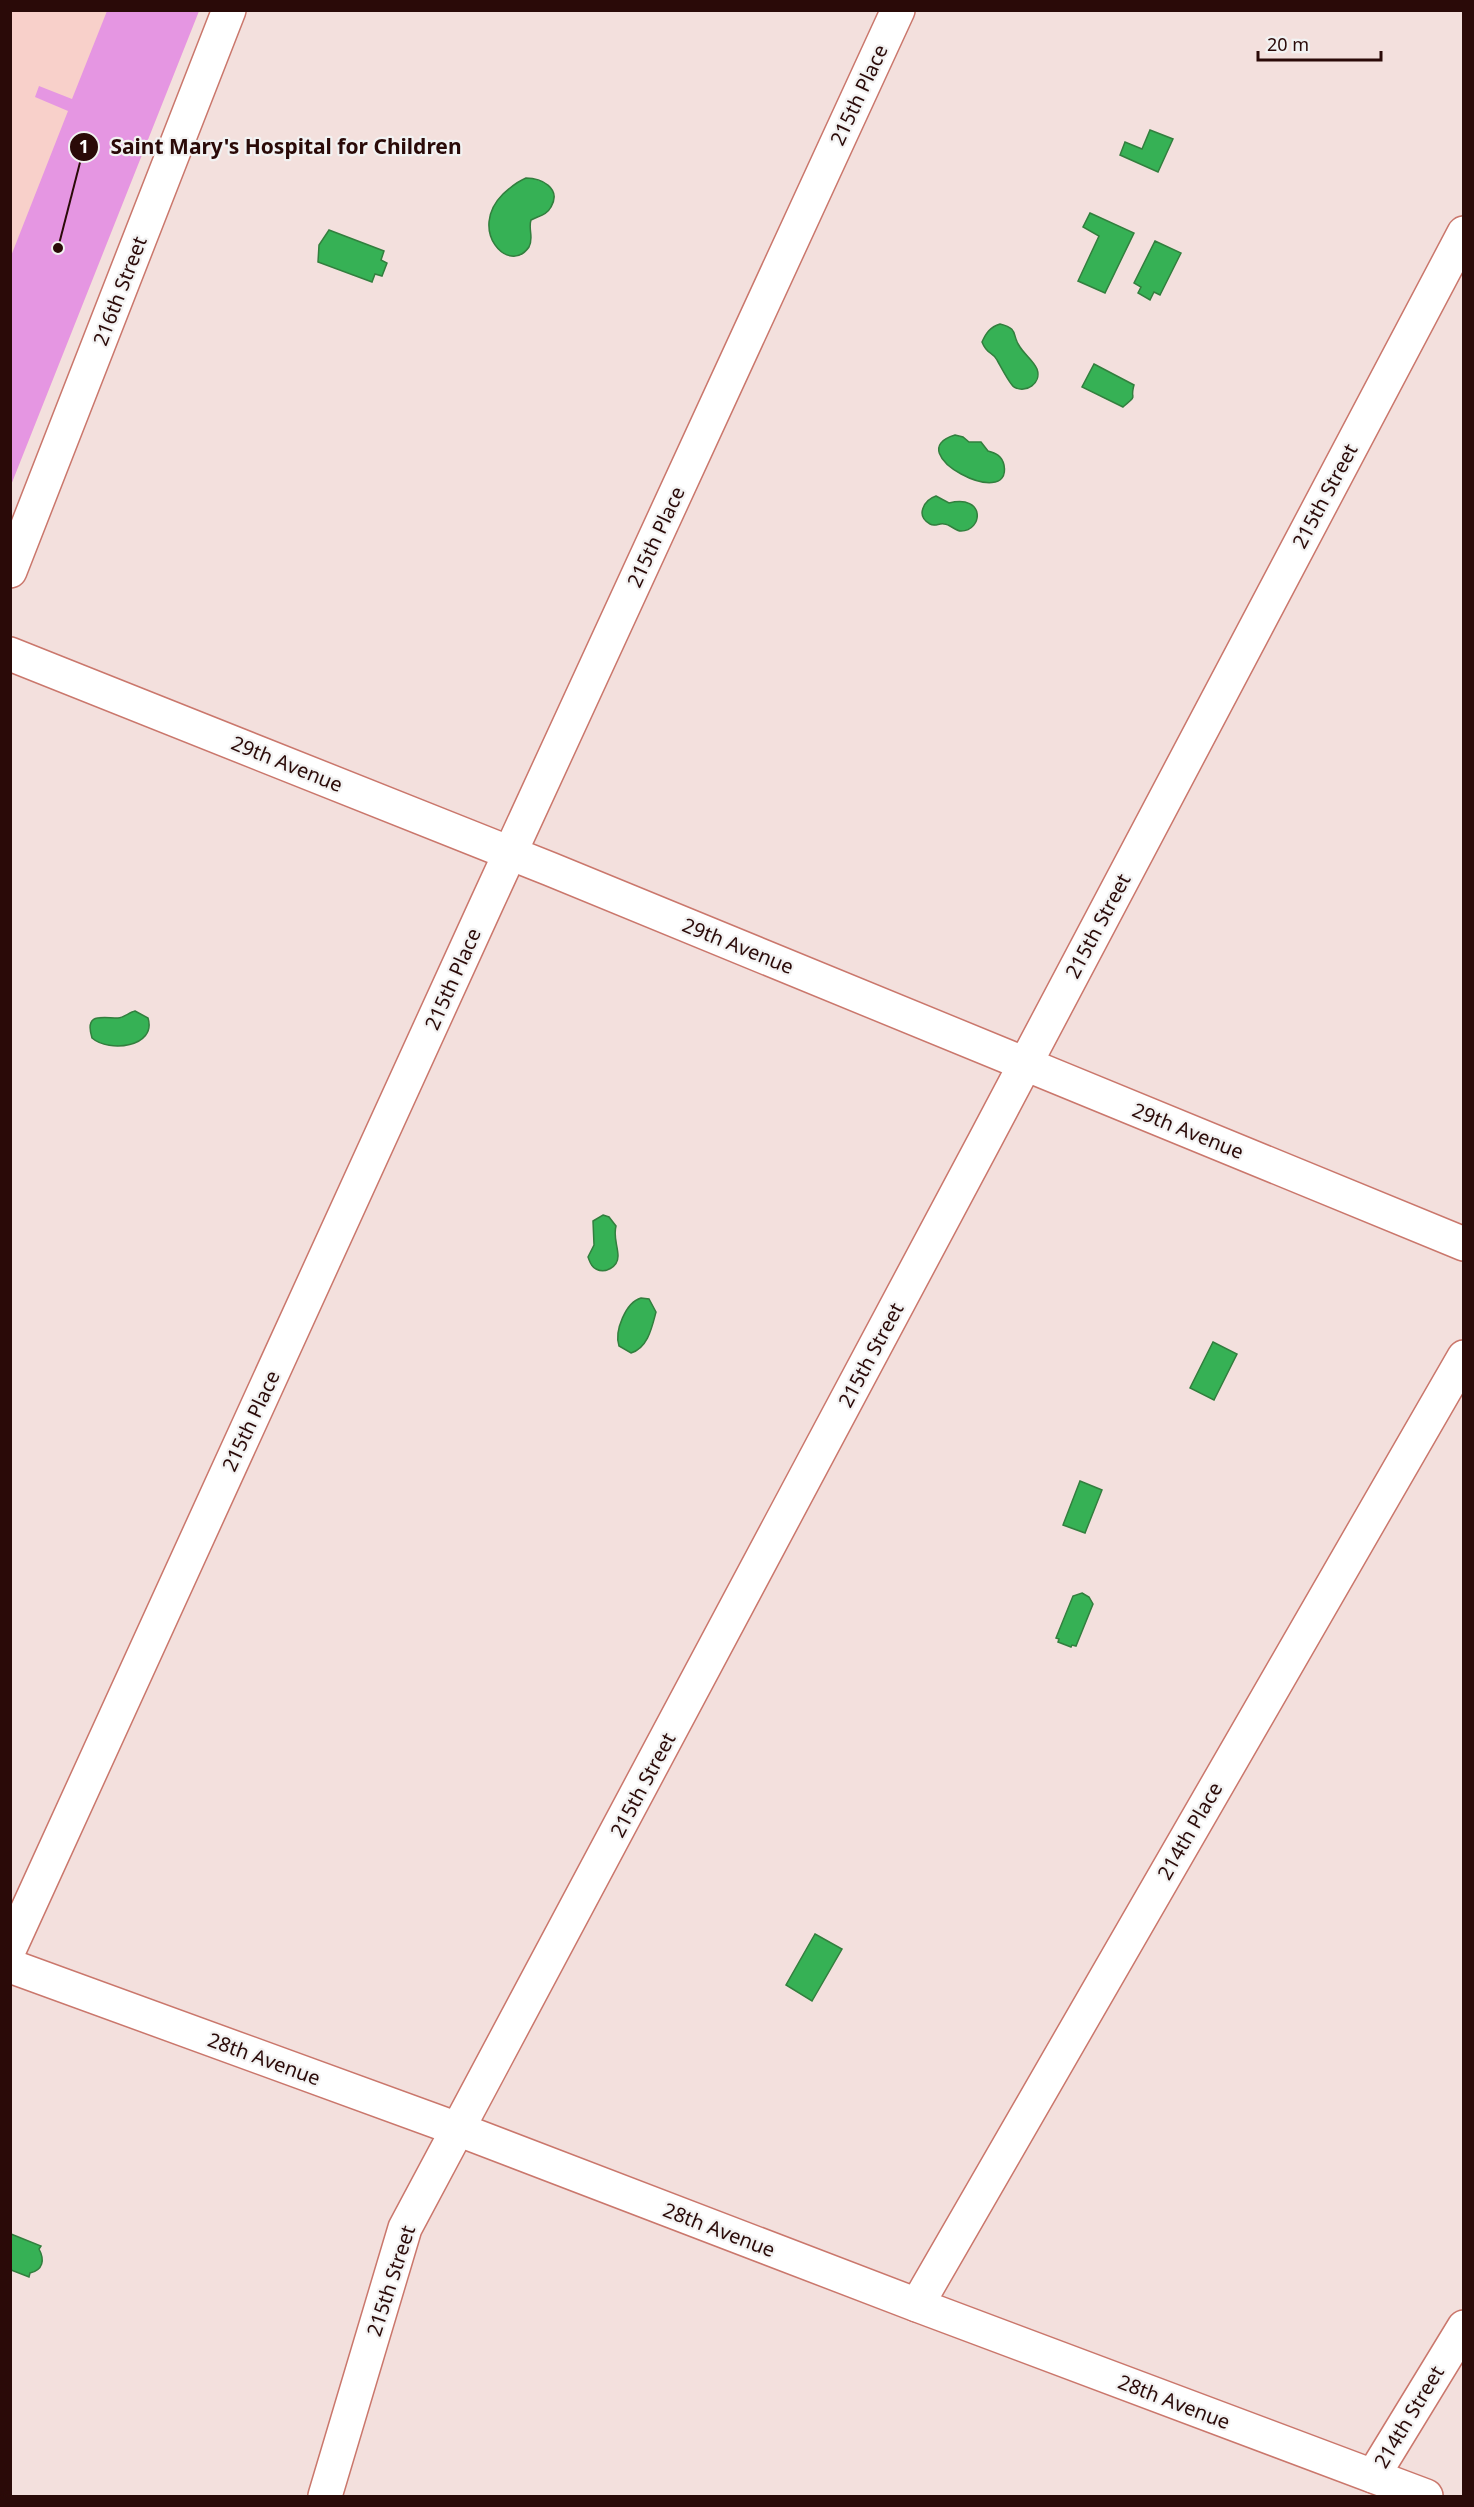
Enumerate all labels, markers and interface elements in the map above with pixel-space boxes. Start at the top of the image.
scale bar [1258,24,1381,62]
text: 20 m [1267,32,1309,56]
street label: 215th Place [823,40,894,150]
callout: Saint Mary's Hospital for Children [69,127,474,166]
text: Saint Mary's Hospital for Children [110,132,462,160]
text: 1 [79,134,89,158]
street label: 216th Street [86,232,153,349]
street label: 215th Street [1286,439,1363,553]
street label: 215th Place [620,482,691,592]
street label: 29th Avenue [227,729,347,798]
street label: 215th Street [1059,869,1136,983]
street label: 29th Avenue [678,911,798,980]
street label: 215th Place [418,924,487,1034]
street label: 29th Avenue [1128,1096,1248,1165]
street label: 215th Street [832,1298,909,1412]
street label: 215th Place [215,1366,286,1476]
street label: 215th Street [604,1728,681,1842]
street label: 214th Place [1151,1777,1228,1884]
street label: 28th Avenue [204,2026,324,2091]
street label: 28th Avenue [659,2196,779,2263]
street label: 215th Street [360,2222,421,2340]
street label: 214th Street [1367,2361,1450,2473]
street label: 28th Avenue [1114,2368,1234,2435]

